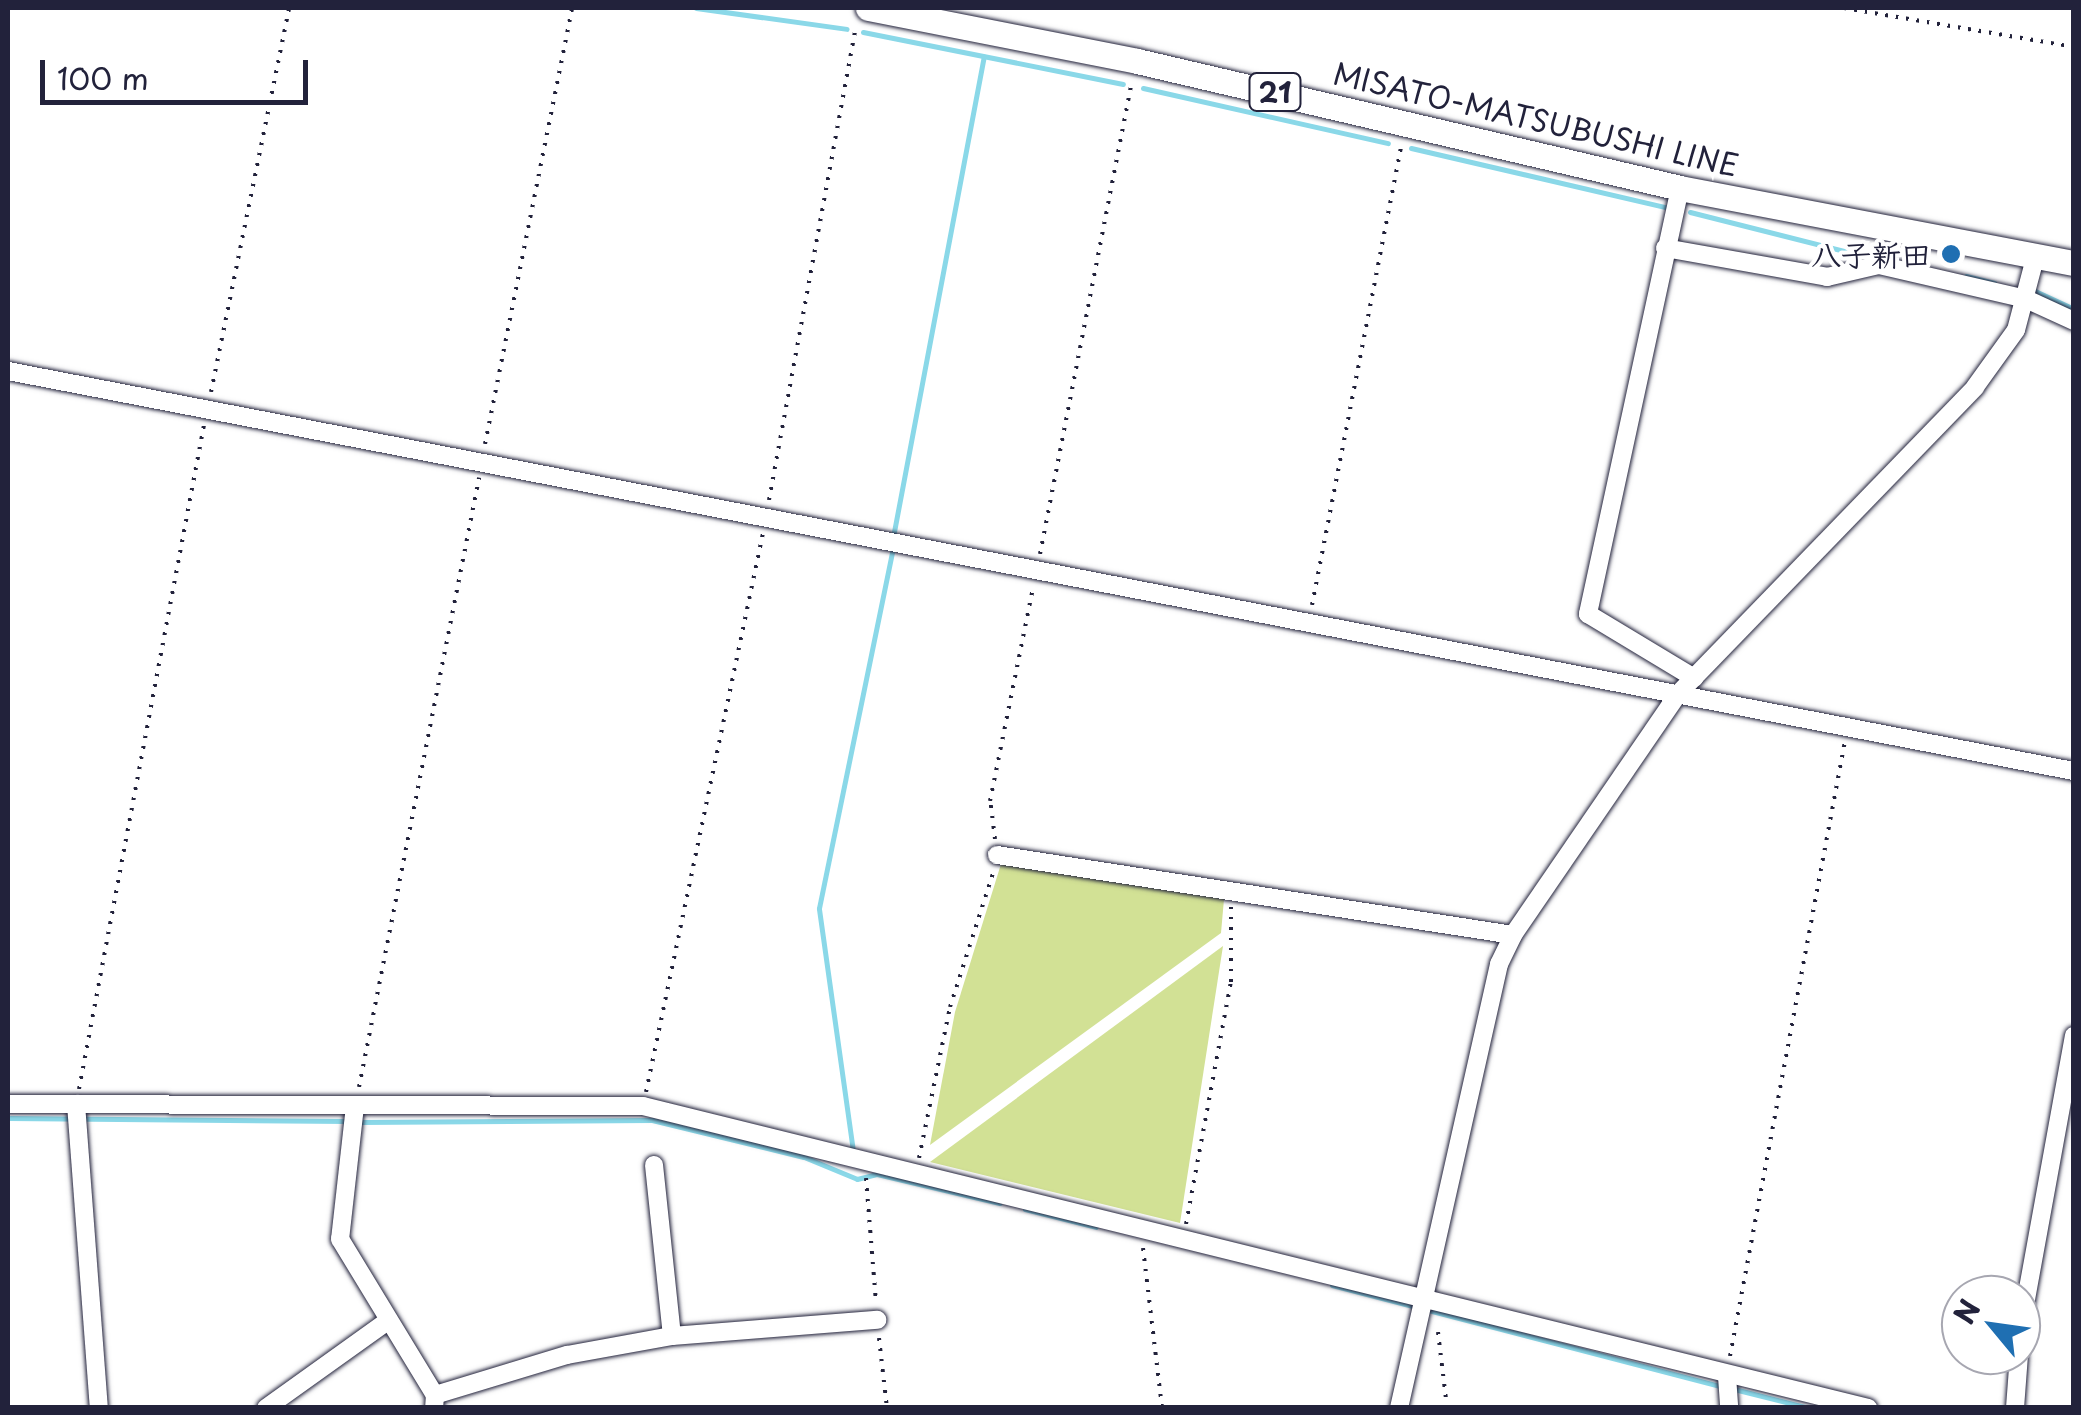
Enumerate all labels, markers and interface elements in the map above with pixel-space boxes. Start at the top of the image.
scale bar [45,40,312,102]
text: 100 m [57,55,149,100]
street label: MISATO-MATSUBUSHI LINE [1330,55,1742,183]
road number: 21 [1248,69,1302,115]
place label: 八子新田 [1811,236,1931,272]
marker: 八子新田 [1940,243,1962,265]
north arrow [1941,1275,2041,1375]
text: N [1942,1291,1990,1331]

